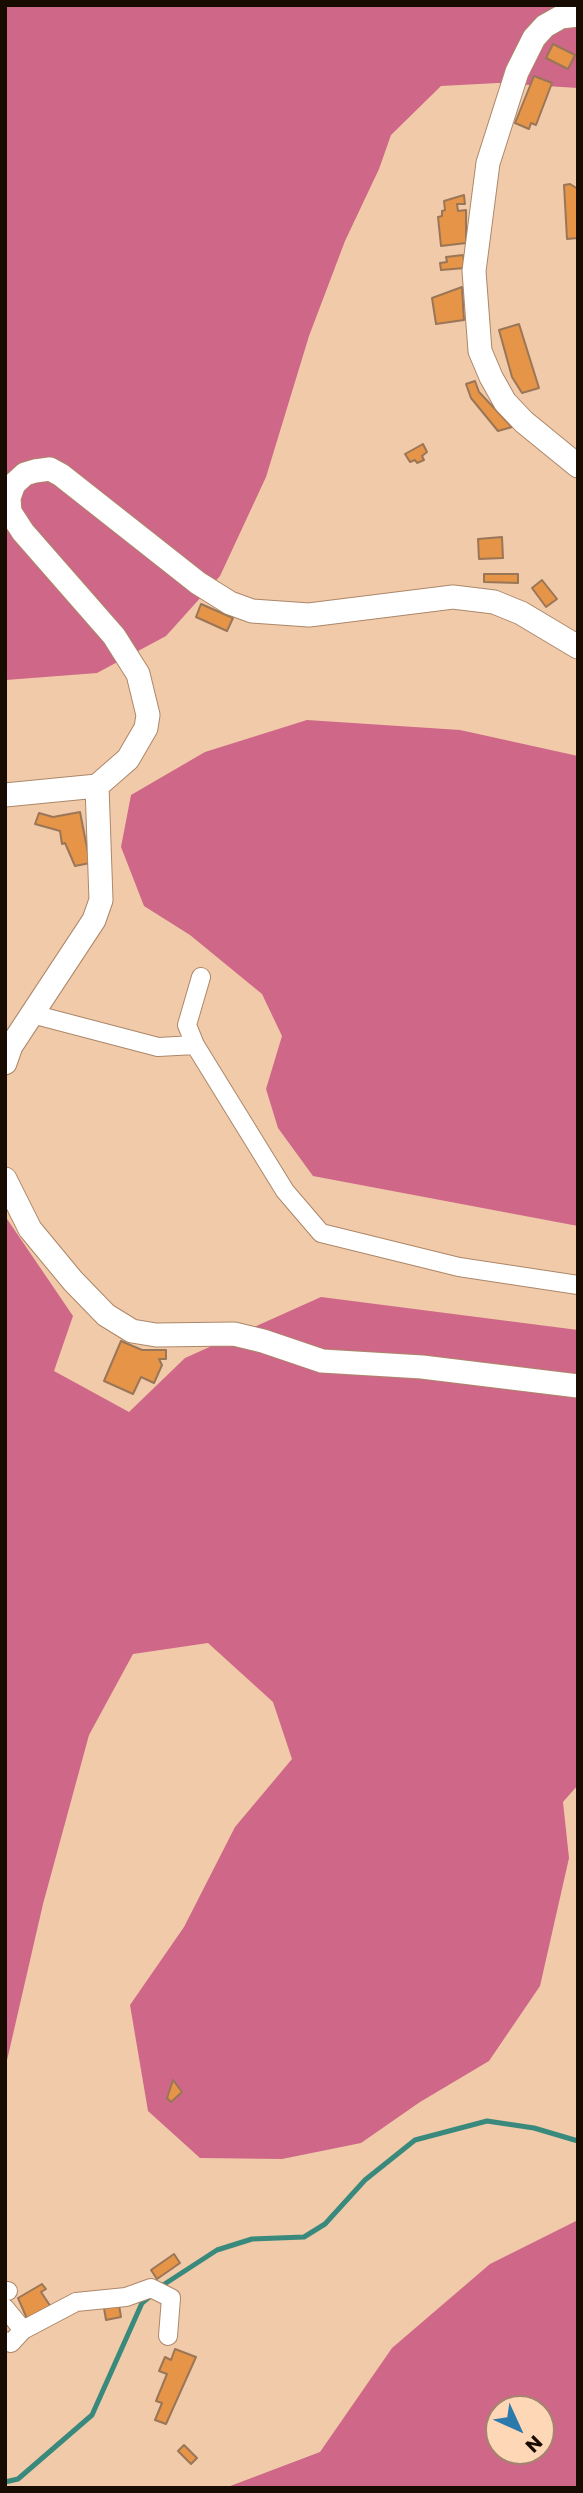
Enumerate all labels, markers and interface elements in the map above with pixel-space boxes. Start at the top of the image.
north arrow [485,2395,555,2465]
text: N [519,2429,548,2458]

